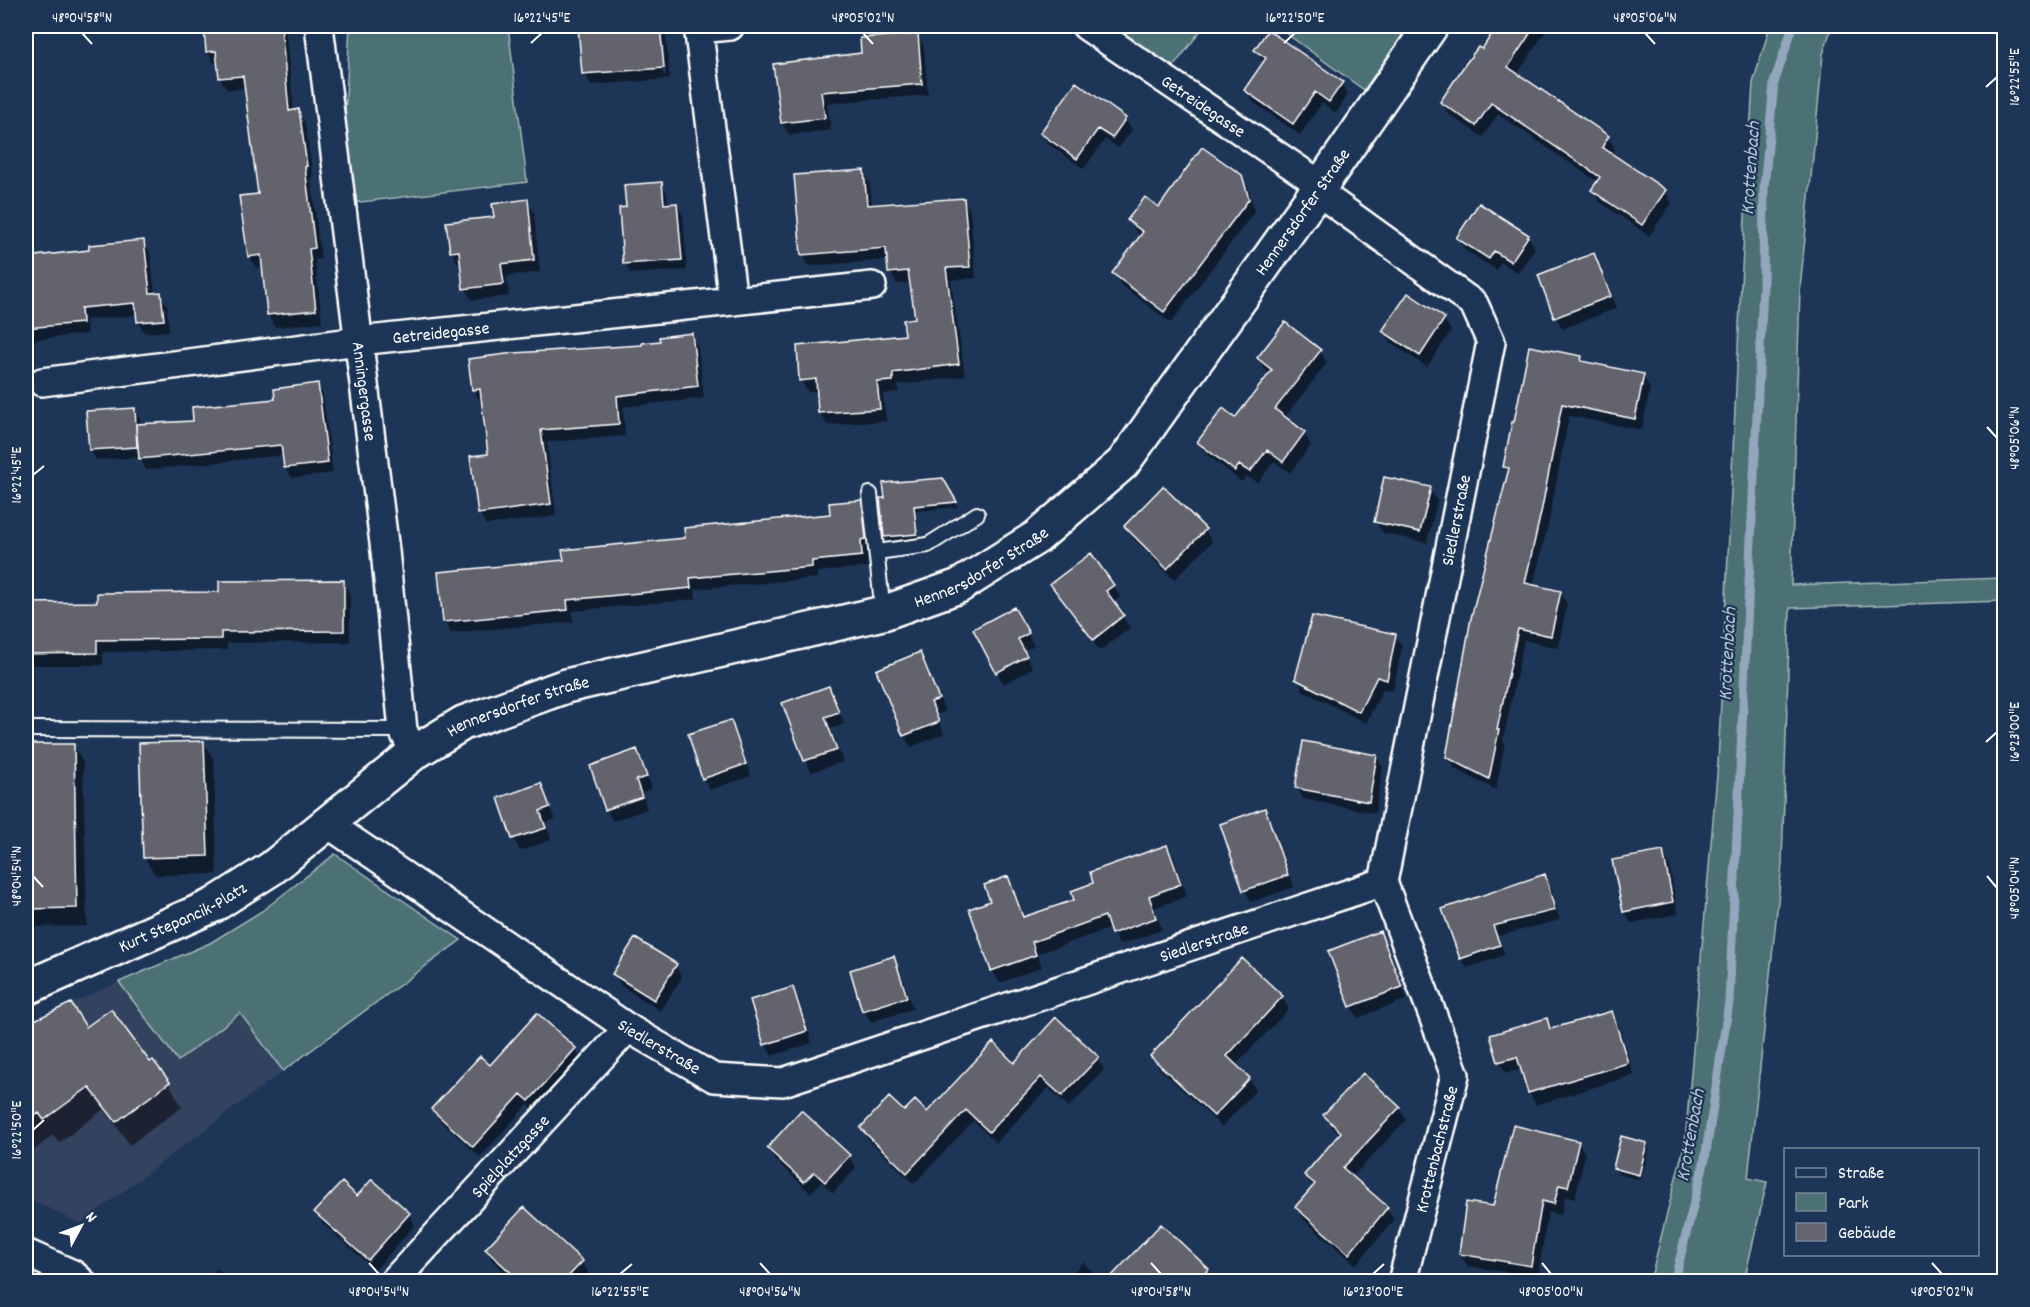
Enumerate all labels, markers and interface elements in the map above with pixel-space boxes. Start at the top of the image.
text: 48°04'58"N [52,8,112,30]
text: 16°22'45"E [514,8,571,30]
text: 48°05'02"N [832,8,894,30]
text: 16°22'50"E [1266,8,1325,30]
text: 48°05'06"N [1613,8,1677,30]
text: 16°22'55"E [2005,48,2027,106]
street label: Getreidegasse [1155,70,1250,145]
water label: Krottenbach [1735,120,1769,216]
street label: Hennersdorfer Straße [1250,144,1358,282]
street label: Getreidegasse [391,317,491,352]
street label: Anningergasse [344,340,381,443]
text: 48°05'06"N [2005,406,2027,470]
text: 16°22'45"E [7,446,29,503]
street label: Siedlerstraße [1437,473,1479,568]
street label: Hennersdorfer Straße [911,522,1055,616]
water label: Krottenbach [1713,606,1745,702]
street label: Hennersdorfer Straße [443,671,592,745]
text: 16°23'00"E [2005,702,2027,762]
text: 48°04'54"N [7,846,29,906]
text: 48°05'04"N [2005,857,2027,919]
street label: Kurt Stepancik-Platz [115,877,253,960]
street label: Siedlerstraße [1157,918,1252,971]
street label: Siedlerstraße [611,1014,704,1082]
street label: Krottenbachstraße [1411,1083,1466,1216]
water label: Krottenbach [1670,1086,1714,1184]
text: 16°22'50"E [7,1100,29,1159]
street label: Spielplatzgasse [467,1110,557,1205]
legend [1784,1148,1979,1256]
text: Straße [1838,1162,1884,1187]
text: Park [1838,1192,1869,1217]
north arrow [51,1196,111,1256]
text: N [79,1207,102,1228]
text: Gebäude [1838,1222,1896,1247]
text: 48°04'54"N [349,1282,409,1304]
text: 16°22'55"E [591,1282,649,1304]
text: 48°04'56"N [739,1282,801,1304]
text: 48°04'58"N [1131,1282,1191,1304]
text: 16°23'00"E [1343,1282,1403,1304]
text: 48°05'00"N [1519,1282,1583,1304]
text: 48°05'02"N [1911,1282,1973,1304]

